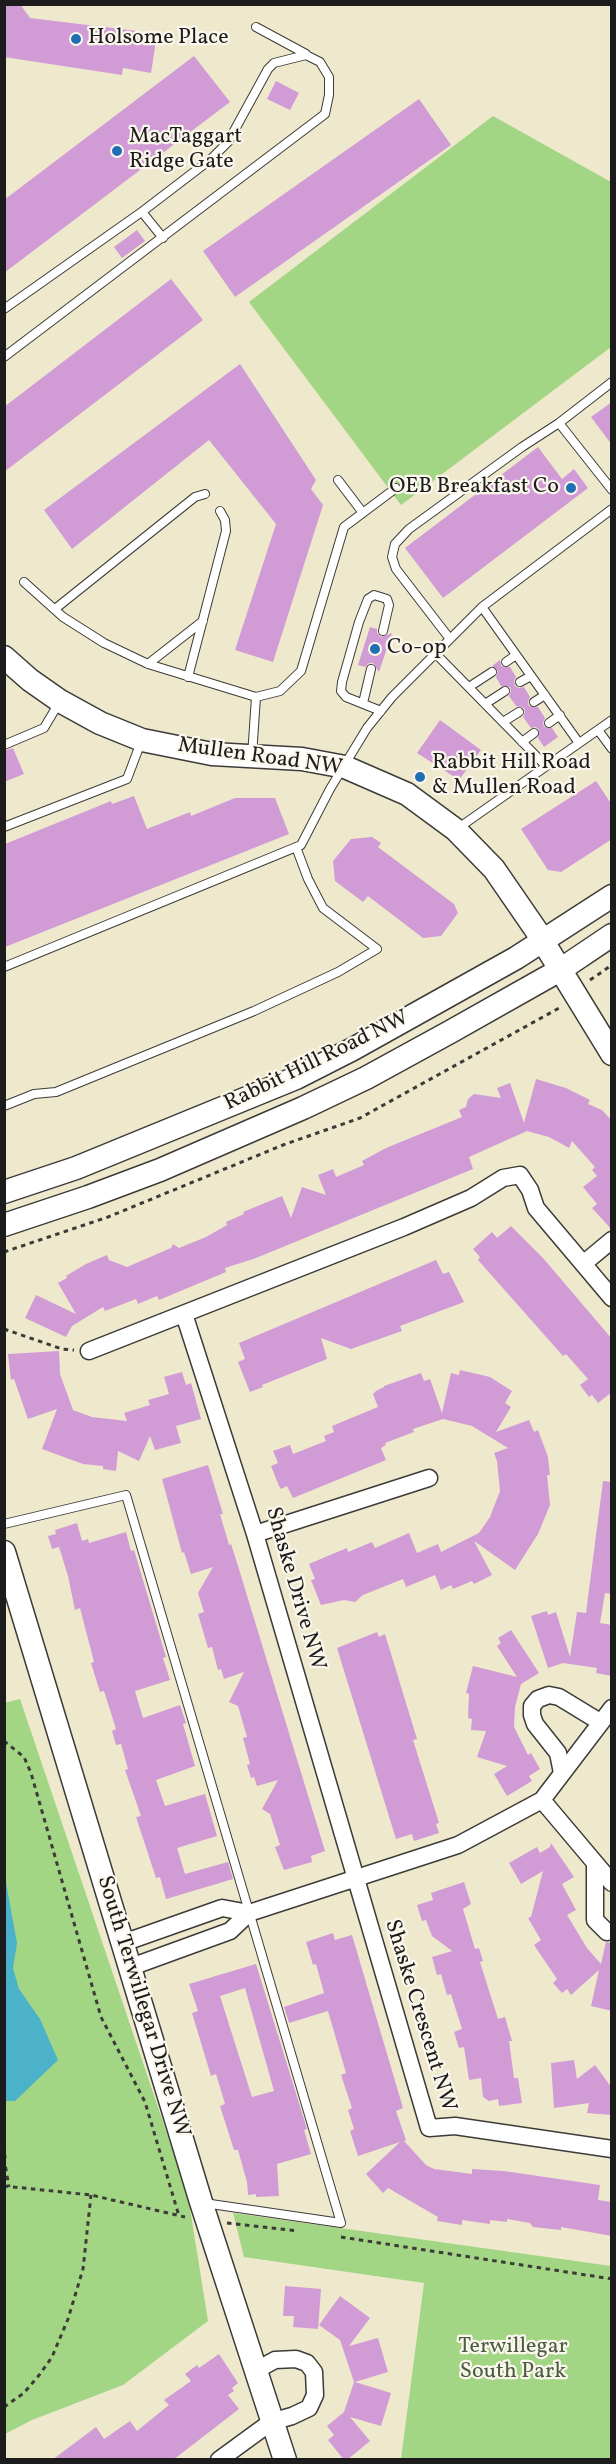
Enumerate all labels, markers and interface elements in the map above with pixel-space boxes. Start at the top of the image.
place label: Holsome Place [88,26,229,52]
marker: Holsome Place [69,32,83,46]
place label: MacTaggart Ridge Gate [129,125,242,176]
marker: MacTaggart Ridge Gate [110,144,124,158]
place label: OEB Breakfast Co [389,475,559,501]
marker: OEB Breakfast Co [564,481,578,495]
place label: Co-op [387,636,447,662]
marker: Co-op [368,642,382,656]
street label: Mullen Road NW [176,733,344,783]
place label: Rabbit Hill Road & Mullen Road [432,751,591,802]
marker: Rabbit Hill Road & Mullen Road [413,770,427,784]
street label: Rabbit Hill Road NW [221,1006,413,1118]
street label: Shaske Drive NW [258,1504,330,1674]
street label: South Terwillegar Drive NW [90,1873,194,2141]
street label: Shaske Crescent NW [377,1917,461,2115]
park label: Terwillegar South Park [458,2335,568,2386]

